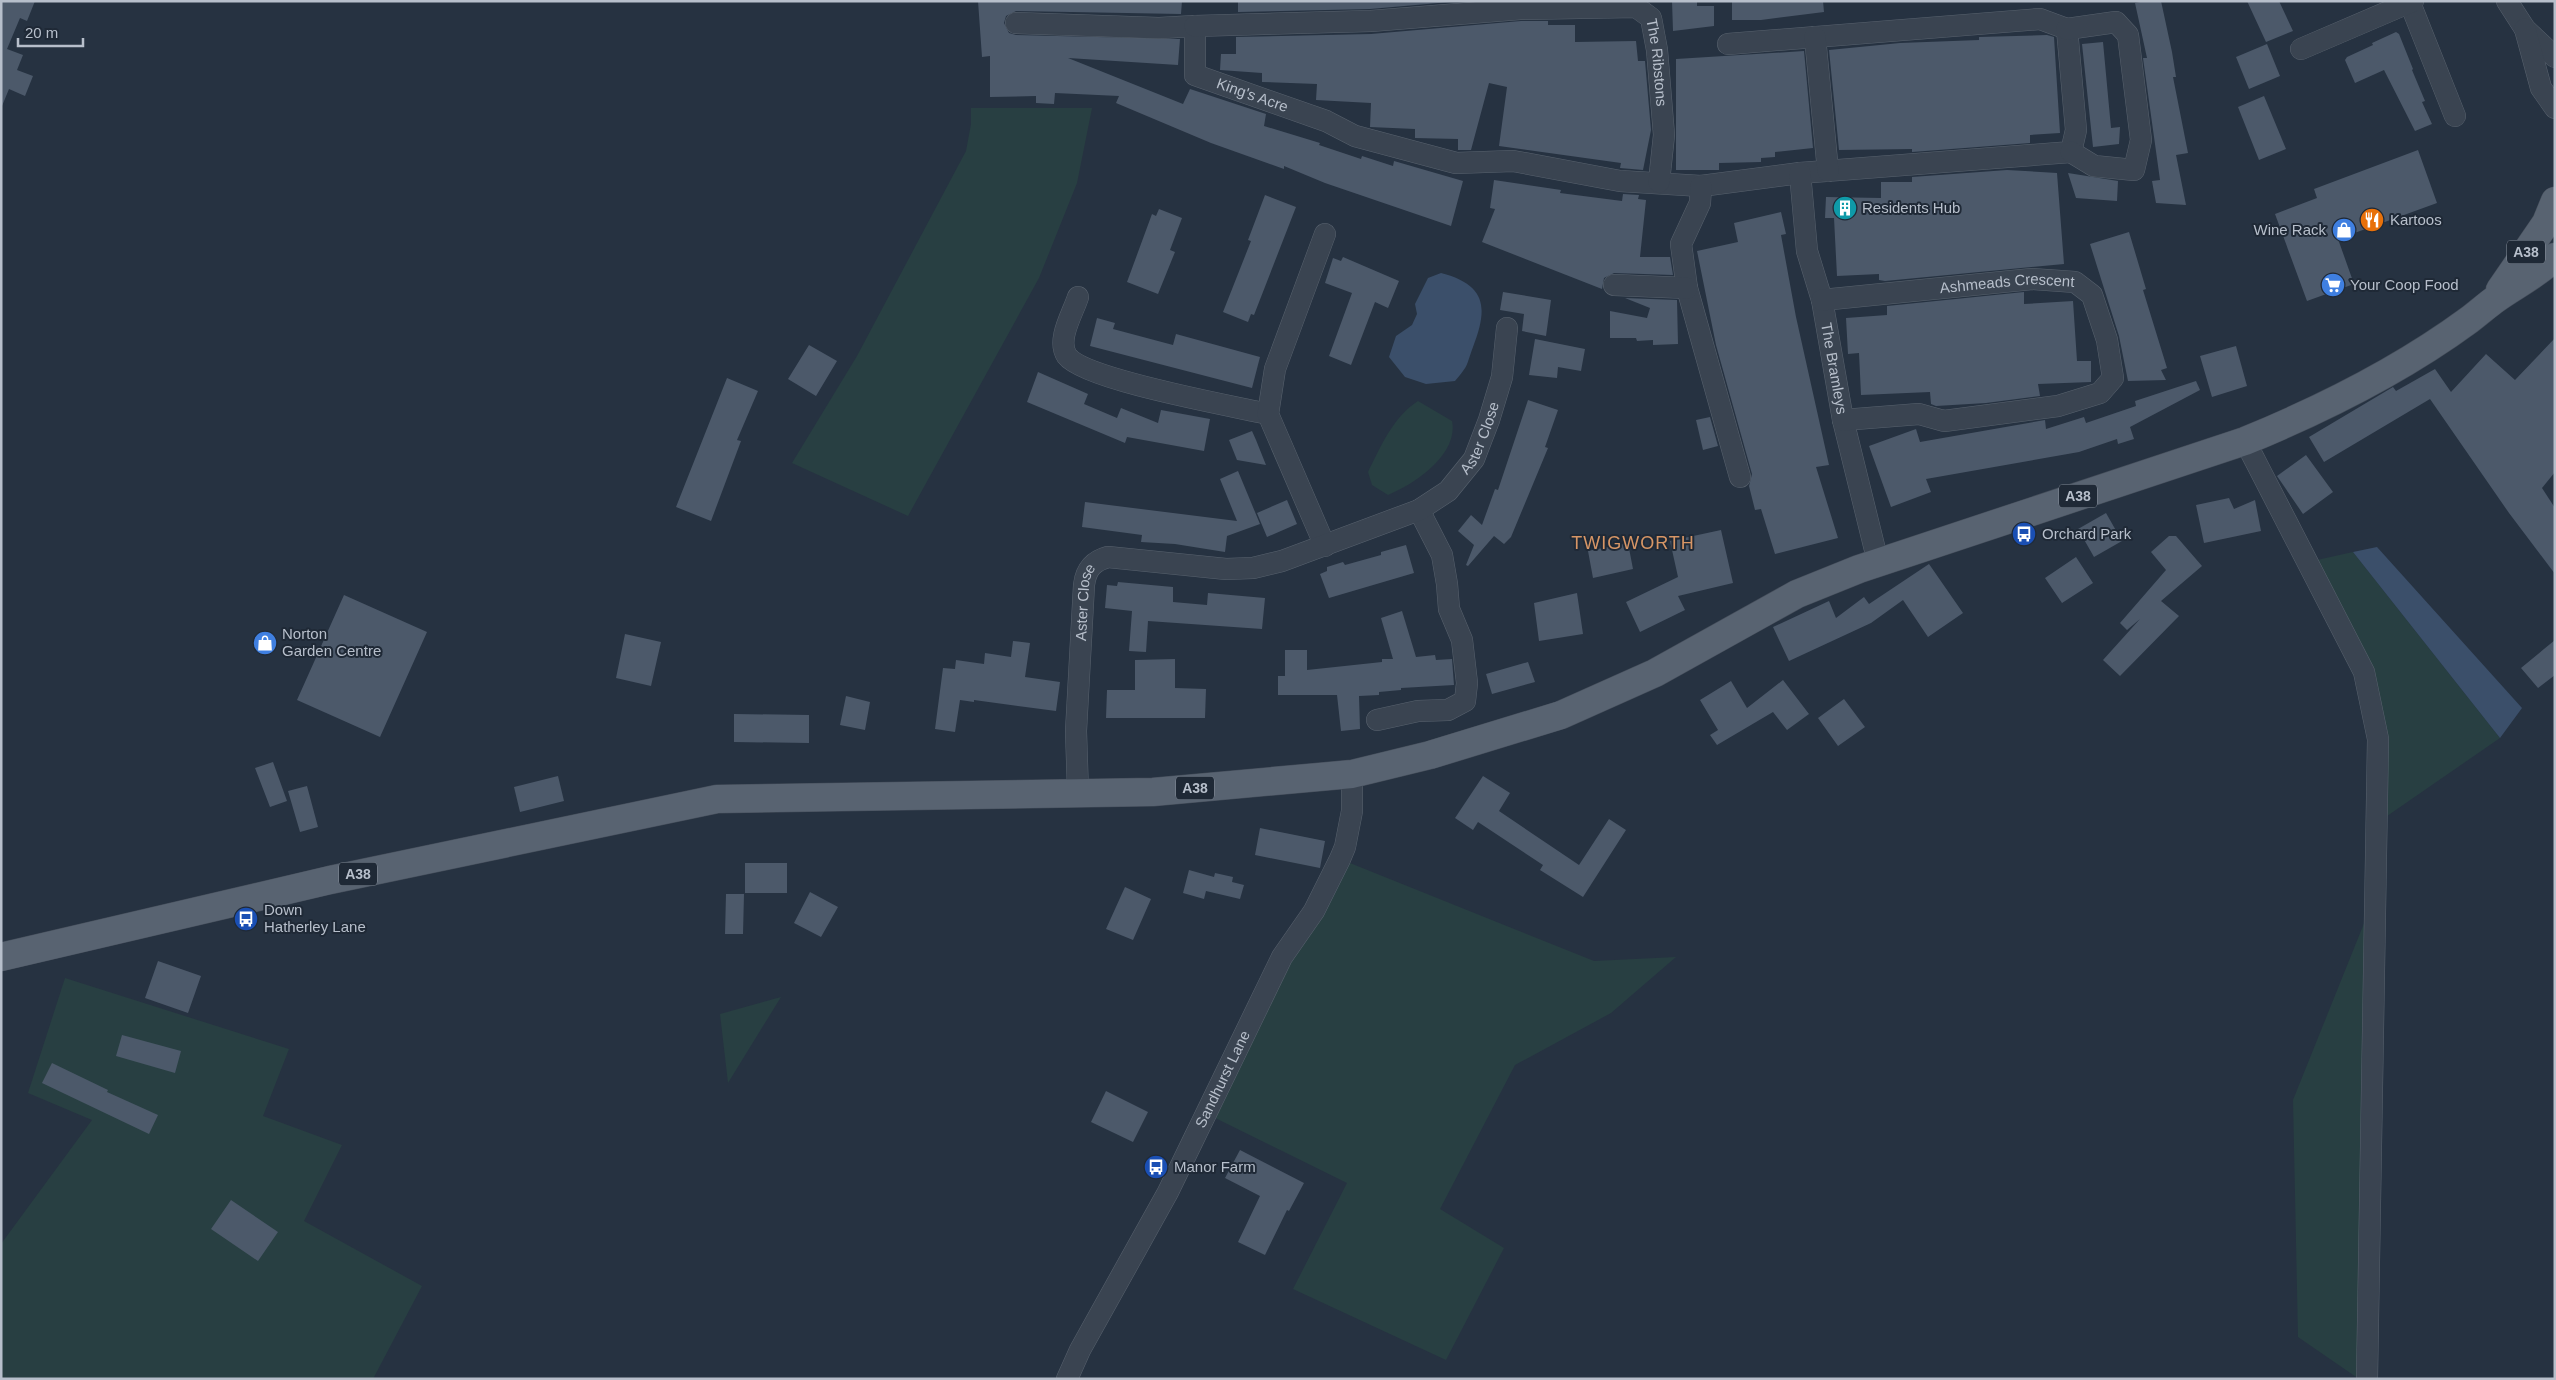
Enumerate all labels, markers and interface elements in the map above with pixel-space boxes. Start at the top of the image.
scale bar [18,15,82,47]
street label: The Ribstons [1643,17,1671,107]
text: 20 m [25,24,58,41]
street label: King's Acre [1215,74,1291,115]
building icon: Residents Hub [1832,195,1858,221]
place label: Residents Hub [1862,199,1960,216]
restaurant icon: Kartoos [2359,207,2385,233]
place label: Kartoos [2390,211,2442,228]
shop icon: Wine Rack [2331,217,2357,243]
place label: Wine Rack [2253,221,2326,238]
road number: A38 [2507,240,2545,264]
street label: Ashmeads Crescent [1939,270,2076,296]
supermarket icon: Your Coop Food [2320,272,2346,298]
place label: Your Coop Food [2350,276,2459,293]
street label: The Bramleys [1818,321,1851,415]
street label: Aster Close [1456,400,1502,477]
road number: A38 [2059,484,2097,508]
bus stop icon: Orchard Park [2011,521,2037,547]
place label: Orchard Park [2042,525,2132,542]
district label: TWIGWORTH [1571,533,1695,553]
street label: Aster Close [1072,560,1098,641]
place label: Norton Garden Centre [282,625,381,659]
shop icon: Norton Garden Centre [252,630,278,656]
road number: A38 [1176,776,1214,800]
road number: A38 [339,862,377,886]
place label: Down Hatherley Lane [264,901,366,935]
bus stop icon: Down Hatherley Lane [233,906,259,932]
street label: Sandhurst Lane [1191,1028,1253,1130]
bus stop icon: Manor Farm [1143,1154,1169,1180]
place label: Manor Farm [1174,1158,1256,1175]

